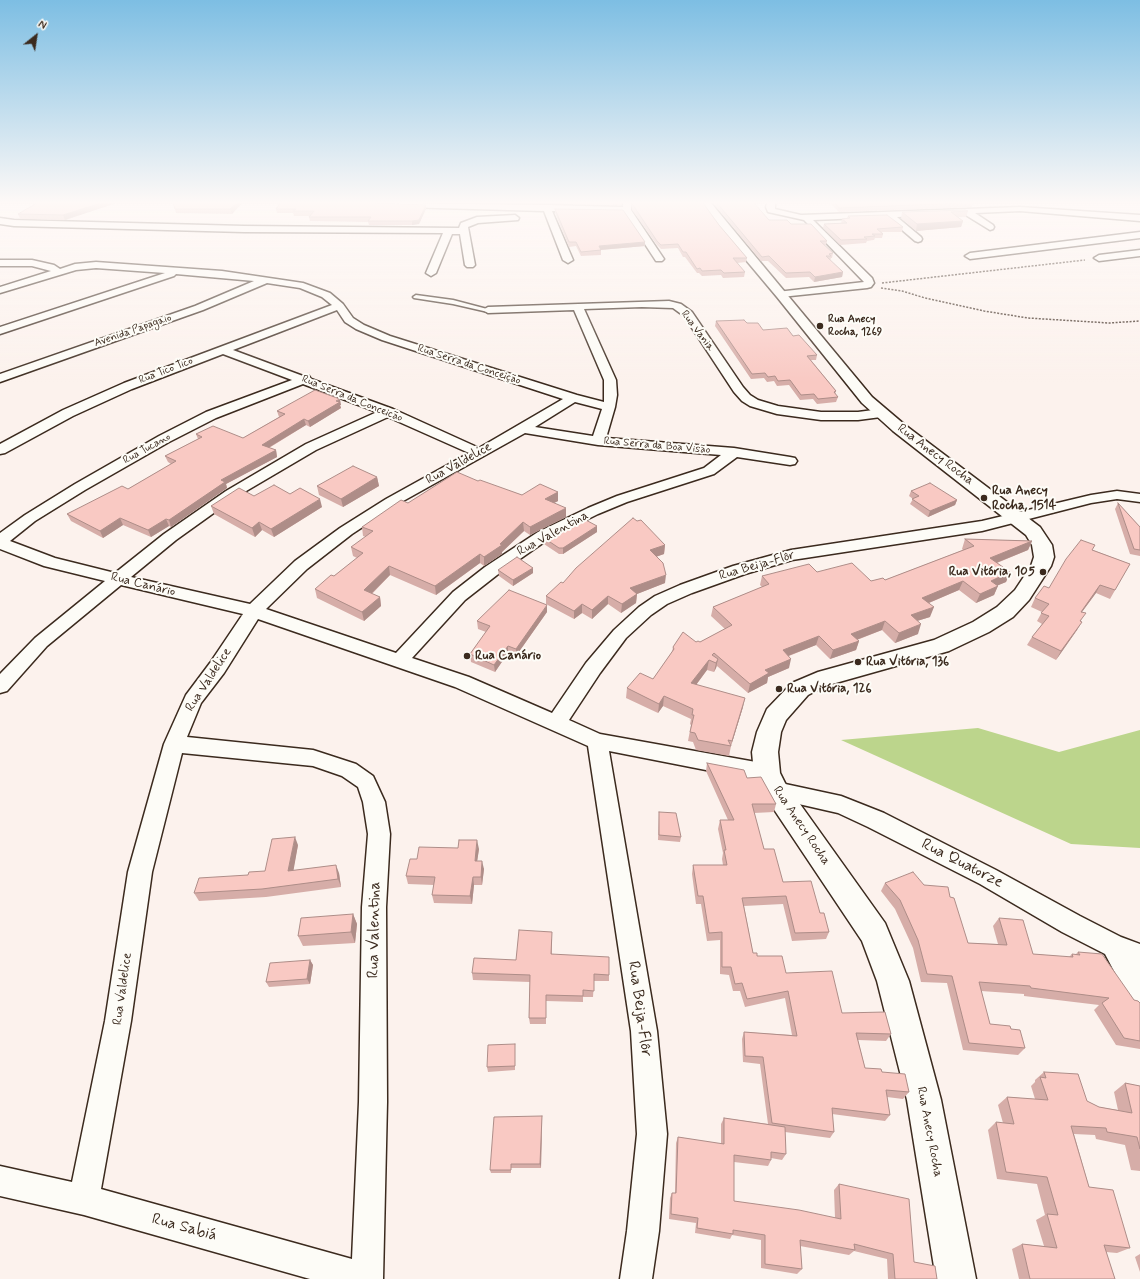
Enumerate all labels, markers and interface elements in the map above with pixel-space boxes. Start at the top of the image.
north arrow [16,16,56,56]
text: N [35,18,49,33]
street label: Rua Vania [677,308,717,354]
street label: Avenida Papagaio [93,312,173,350]
place label: Rua Anecy Rocha, 1269 [828,313,882,339]
marker: Rua Anecy Rocha, 1269 [815,321,825,331]
street label: Rua Serra da Conceição [416,342,522,388]
street label: Rua Tico Tico [137,355,195,387]
street label: Rua Serra da Conceicão [300,373,404,425]
street label: Rua Anecy Rocha [894,421,976,489]
street label: Rua Tucano [121,431,173,467]
street label: Rua Serra da Boa Visão [603,435,711,457]
street label: Rua Valdelice [423,440,495,488]
place label: Rua Anecy Rocha, 1514 [992,483,1056,514]
marker: Rua Anecy Rocha, 1514 [979,493,989,503]
street label: Rua Valentina [515,508,591,560]
street label: Rua Beija-Flôr [717,548,797,584]
place label: Rua Vitória, 105 [949,564,1035,580]
marker: Rua Vitória, 105 [1038,567,1048,577]
street label: Rua Canário [109,569,177,601]
street label: Rua Valdelice [183,645,235,715]
place label: Rua Canário [475,648,541,664]
marker: Rua Canário [462,651,472,661]
place label: Rua Vitória, 136 [866,654,949,670]
marker: Rua Vitória, 136 [853,657,863,667]
place label: Rua Vitória, 126 [787,681,872,697]
marker: Rua Vitória, 126 [774,684,784,694]
street label: Rua Anecy Rocha [769,784,833,868]
street label: Rua Quatorze [918,835,1006,893]
street label: Rua Valentina [365,881,385,979]
street label: Rua Valdelice [110,952,136,1026]
street label: Rua Beija-Flôr [623,960,655,1058]
street label: Rua Anecy Rocha [913,1085,945,1179]
street label: Rua Sabiá [149,1210,219,1246]

